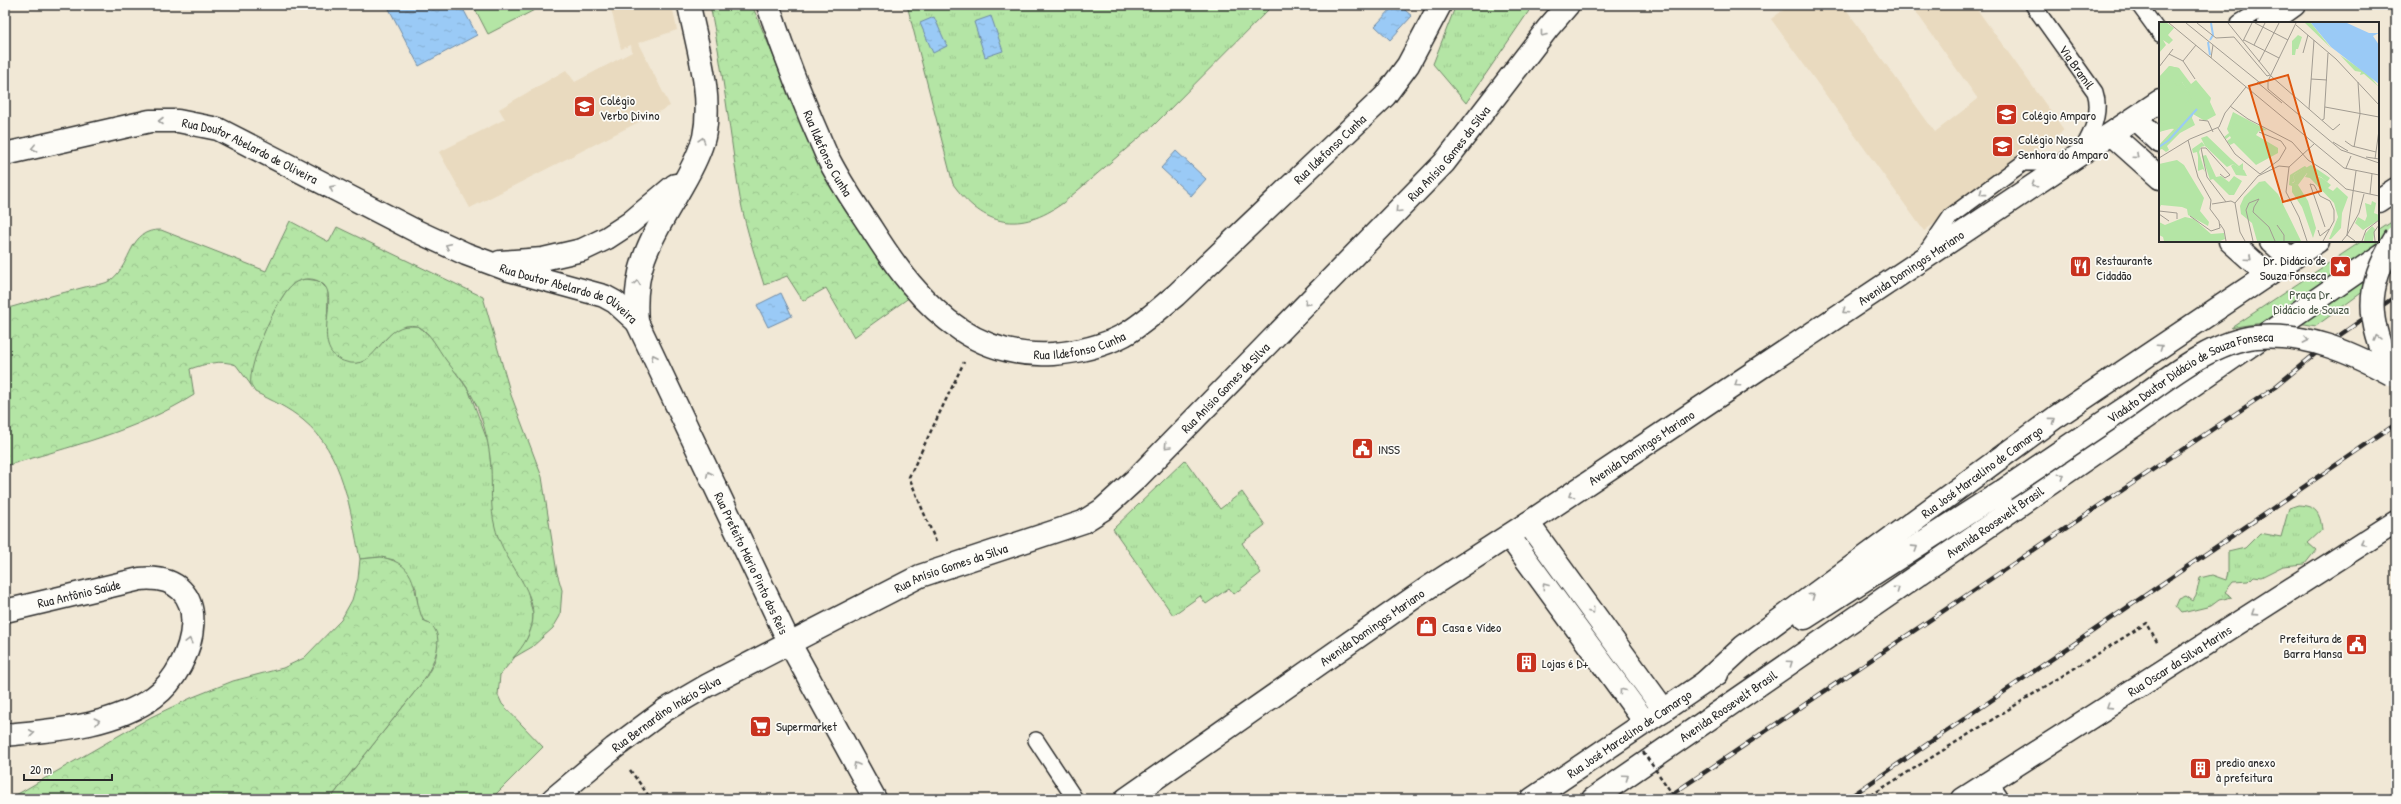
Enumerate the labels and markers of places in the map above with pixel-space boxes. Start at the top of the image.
place label: Colégio Verbo Divino [600,91,659,124]
school or university icon: Colégio Verbo Divino [571,94,597,120]
school or university icon: Colégio Amparo [1993,102,2019,128]
place label: Colégio Amparo [2022,106,2096,124]
place label: Colégio Nossa Senhora do Amparo [2018,130,2108,163]
school or university icon: Colégio Nossa Senhora do Amparo [1990,133,2016,159]
place label: Restaurante Cidadão [2096,251,2152,284]
place label: Dr. Didácio de Souza Fonseca [2260,251,2326,284]
restaurant icon: Restaurante Cidadão [2067,254,2093,280]
place icon: Dr. Didácio de Souza Fonseca [2328,254,2354,280]
public building icon: INSS [1350,436,1376,462]
place label: INSS [1378,440,1400,458]
shop icon: Casa e Vídeo [1413,614,1439,640]
place label: Casa e Vídeo [1442,618,1501,636]
place label: Prefeitura de Barra Mansa [2280,629,2342,662]
public building icon: Prefeitura de Barra Mansa [2344,632,2370,658]
building icon: Lojas é D+ [1513,650,1539,676]
place label: Lojas é D+ [1542,654,1589,672]
supermarket icon: Supermarket [747,713,773,739]
place label: Supermarket [776,717,837,735]
place label: predio anexo à prefeitura [2216,753,2275,786]
building icon: predio anexo à prefeitura [2188,756,2214,782]

